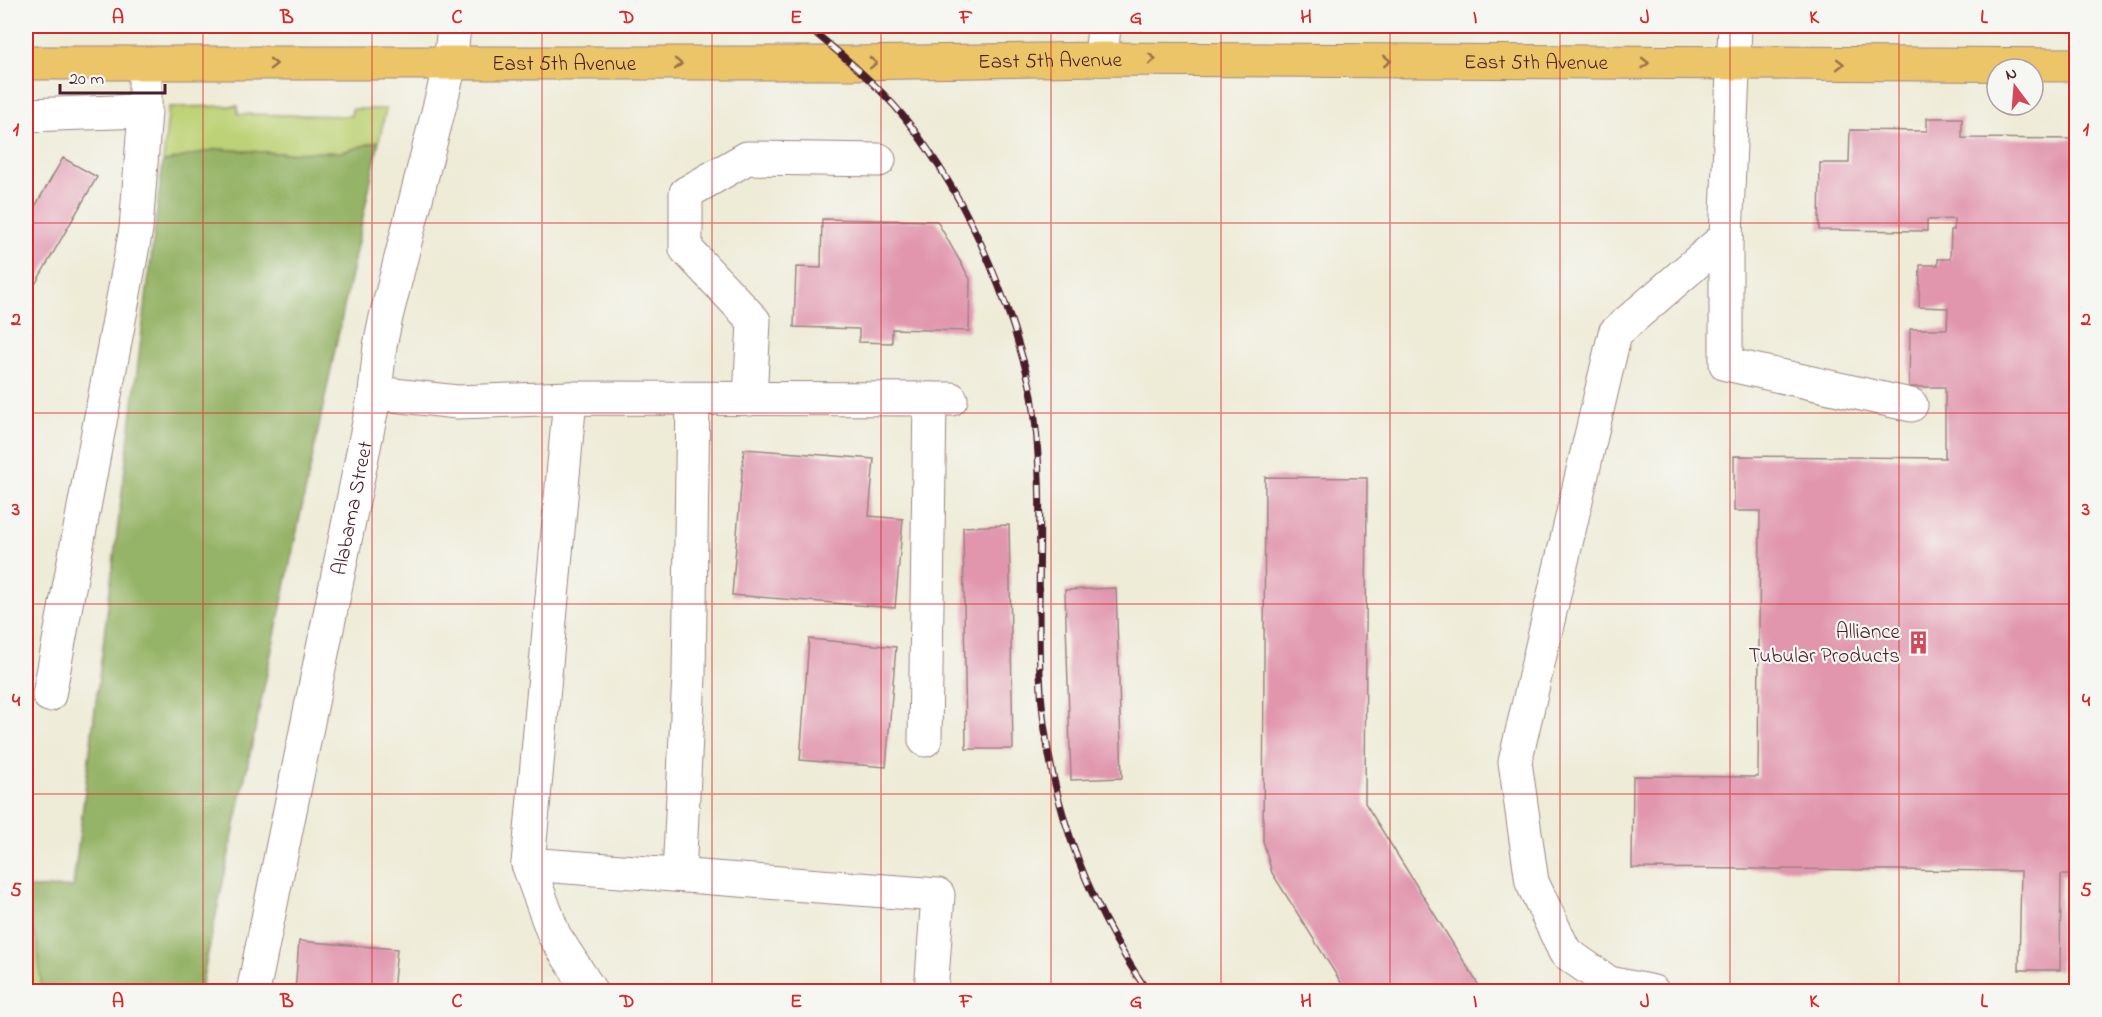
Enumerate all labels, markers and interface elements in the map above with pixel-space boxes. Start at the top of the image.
text: A [112,4,124,33]
text: B [279,4,294,33]
text: C [452,4,463,33]
text: D [619,4,634,33]
text: E [790,4,802,33]
text: F [959,4,973,33]
text: G [1130,4,1143,33]
text: H [1300,4,1312,33]
text: I [1473,4,1478,33]
text: J [1640,4,1650,33]
text: K [1809,4,1820,33]
text: L [1980,4,1988,33]
street label: East 5th Avenue [978,46,1123,78]
street label: East 5th Avenue [1464,48,1609,79]
street label: East 5th Avenue [492,50,637,80]
one-way arrow [1147,53,1156,66]
one-way arrow [1383,55,1392,67]
scale bar [60,57,165,95]
one-way arrow [868,57,877,69]
one-way arrow [1641,57,1650,69]
north arrow [1985,57,2045,117]
one-way arrow [268,58,277,70]
one-way arrow [673,58,682,70]
one-way arrow [1836,58,1845,70]
text: N [2003,61,2020,88]
text: 20 m [69,67,104,93]
text: 1 [13,116,20,145]
text: 1 [2083,116,2090,145]
text: 2 [10,306,21,335]
text: 2 [2080,306,2091,335]
street label: Alabama Street [325,439,382,578]
text: 3 [11,496,20,525]
text: 3 [2081,496,2090,525]
place label: Alliance Tubular Products [1748,618,1901,672]
building icon: Alliance Tubular Products [1905,630,1931,656]
text: 4 [12,687,21,716]
text: 4 [2082,687,2091,716]
text: 5 [10,877,22,906]
text: 5 [2080,877,2092,906]
text: A [112,988,124,1017]
text: B [279,988,294,1017]
text: C [452,988,463,1017]
text: D [619,988,634,1017]
text: E [790,988,802,1017]
text: F [959,988,973,1017]
text: G [1130,988,1143,1017]
text: H [1300,988,1312,1017]
text: I [1473,988,1478,1017]
text: J [1640,988,1650,1017]
text: K [1809,988,1820,1017]
text: L [1980,988,1988,1017]

